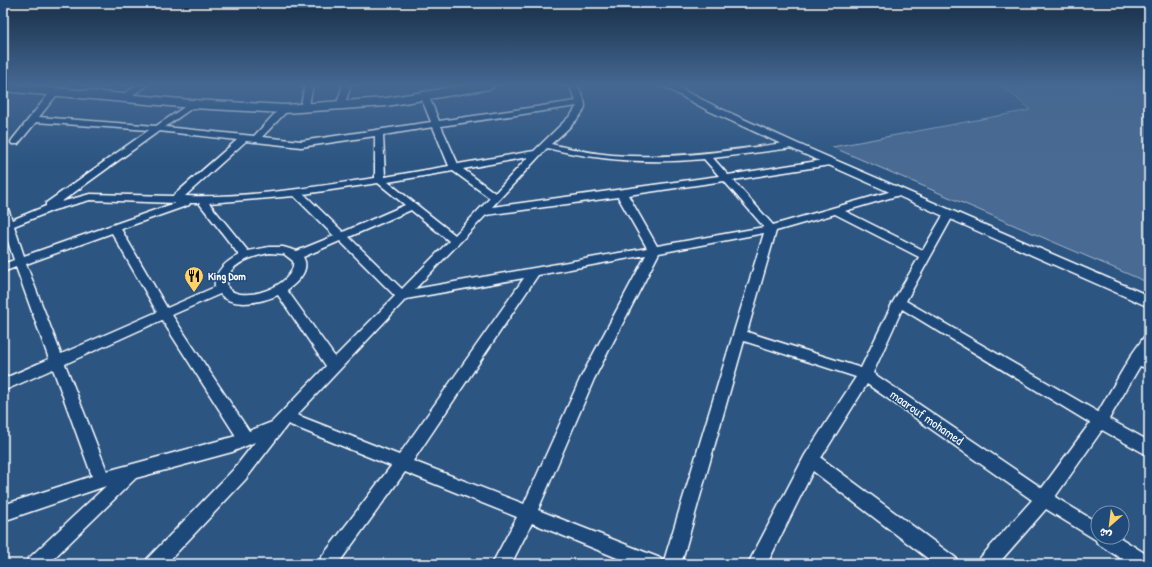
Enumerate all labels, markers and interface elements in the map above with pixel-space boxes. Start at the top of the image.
restaurant icon: King Dom [183,265,205,293]
place label: King Dom [208,269,246,284]
street label: maarouf mohamed [887,385,967,449]
north arrow [1090,505,1130,545]
text: ش [1097,525,1114,543]

